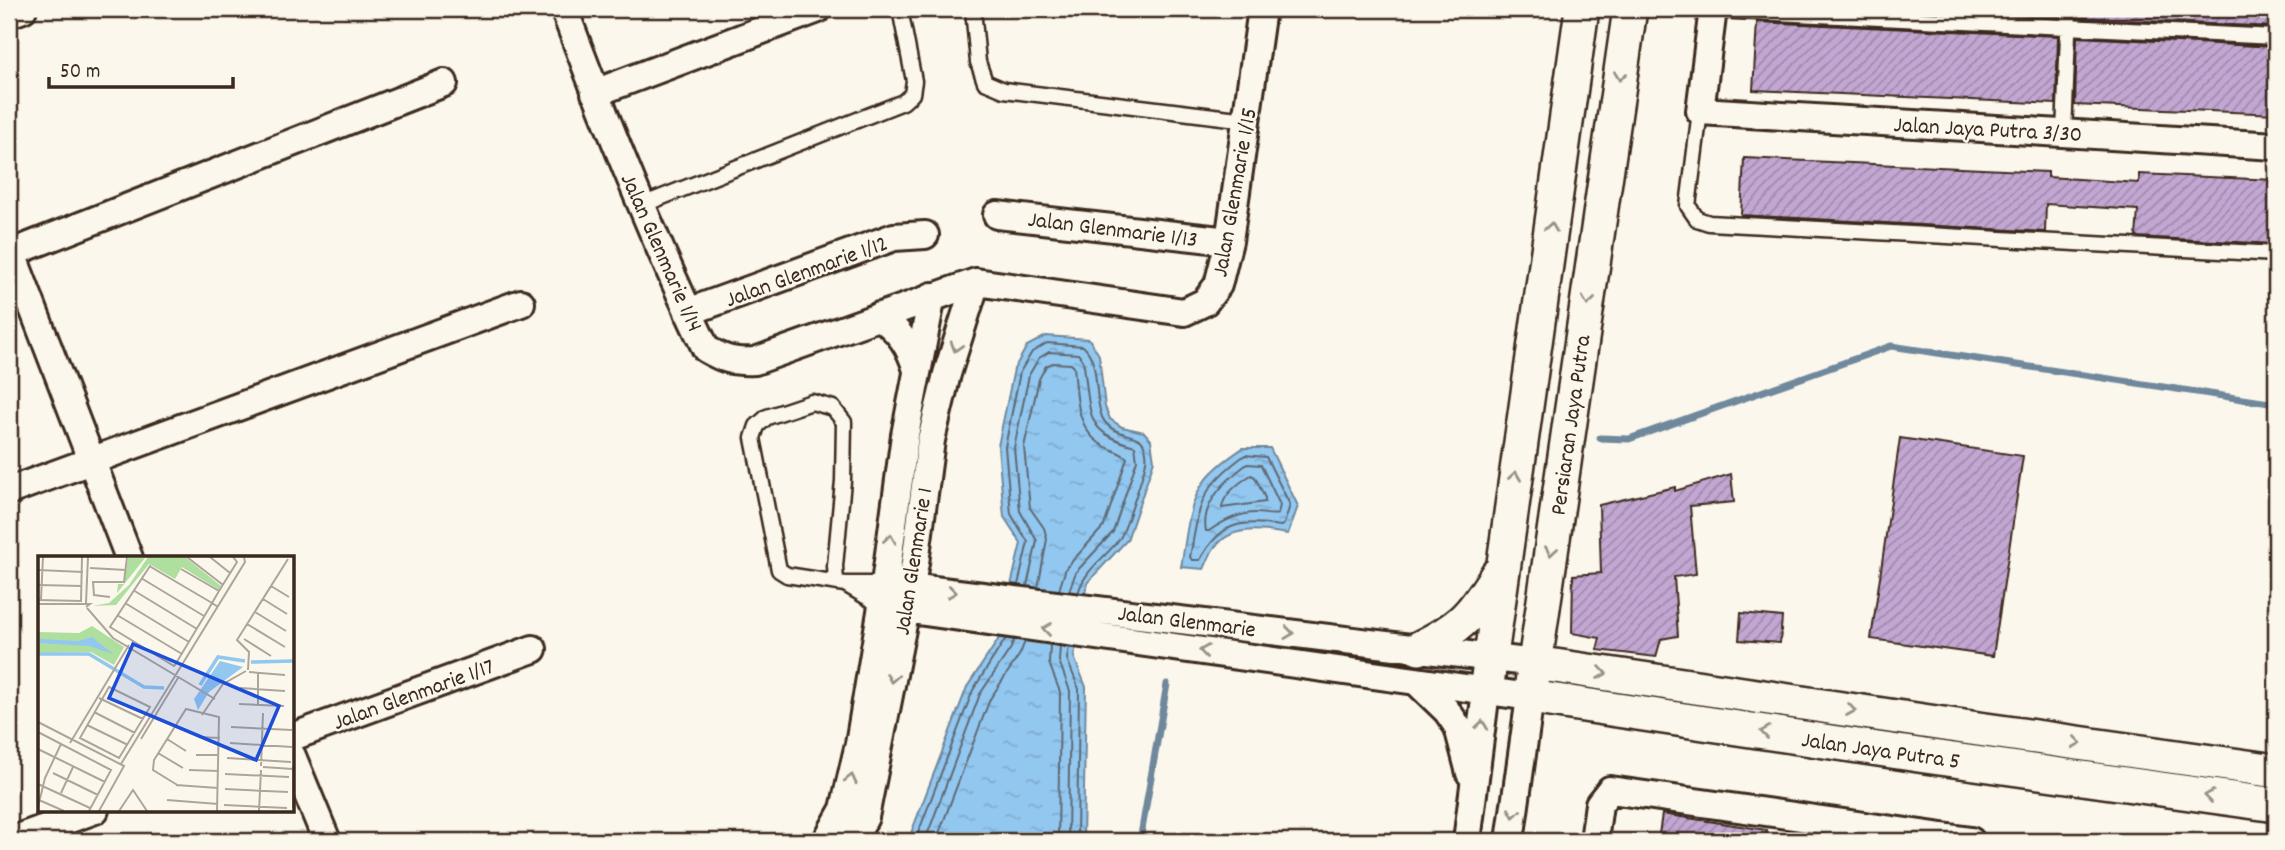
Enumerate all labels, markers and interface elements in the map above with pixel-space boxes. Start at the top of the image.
scale bar [49,46,233,90]
text: 50 m [60,58,100,88]
one-way arrow [1613,70,1628,82]
street label: Jalan Glenmarie 1/15 [1205,105,1268,280]
street label: Jalan Jaya Putra 3/30 [1893,110,2083,153]
street label: Jalan Glenmarie 1/14 [610,169,709,338]
street label: Jalan Glenmarie 1/13 [1026,205,1199,258]
one-way arrow [1543,221,1558,233]
street label: Jalan Glenmarie 1/12 [721,229,893,318]
one-way arrow [1580,296,1595,307]
street label: Persiaran Jaya Putra [1543,332,1602,518]
one-way arrow [949,341,964,353]
one-way arrow [1507,471,1522,482]
street label: Jalan Glenmarie 1 [888,485,943,638]
one-way arrow [882,533,897,544]
one-way arrow [1544,545,1559,557]
inset map [38,556,294,812]
one-way arrow [946,585,958,600]
street label: Jalan Glenmarie [1116,599,1257,648]
one-way arrow [1041,622,1053,637]
one-way arrow [1283,625,1295,640]
one-way arrow [1198,644,1210,659]
street label: Jalan Glenmarie 1/17 [329,652,499,741]
one-way arrow [1596,665,1608,680]
one-way arrow [886,672,901,684]
one-way arrow [1845,703,1857,718]
one-way arrow [1474,719,1489,731]
one-way arrow [1759,725,1771,740]
street label: Jalan Jaya Putra 5 [1799,725,1962,780]
one-way arrow [2071,735,2082,750]
one-way arrow [843,773,858,785]
one-way arrow [2203,788,2215,803]
one-way arrow [1506,807,1521,819]

